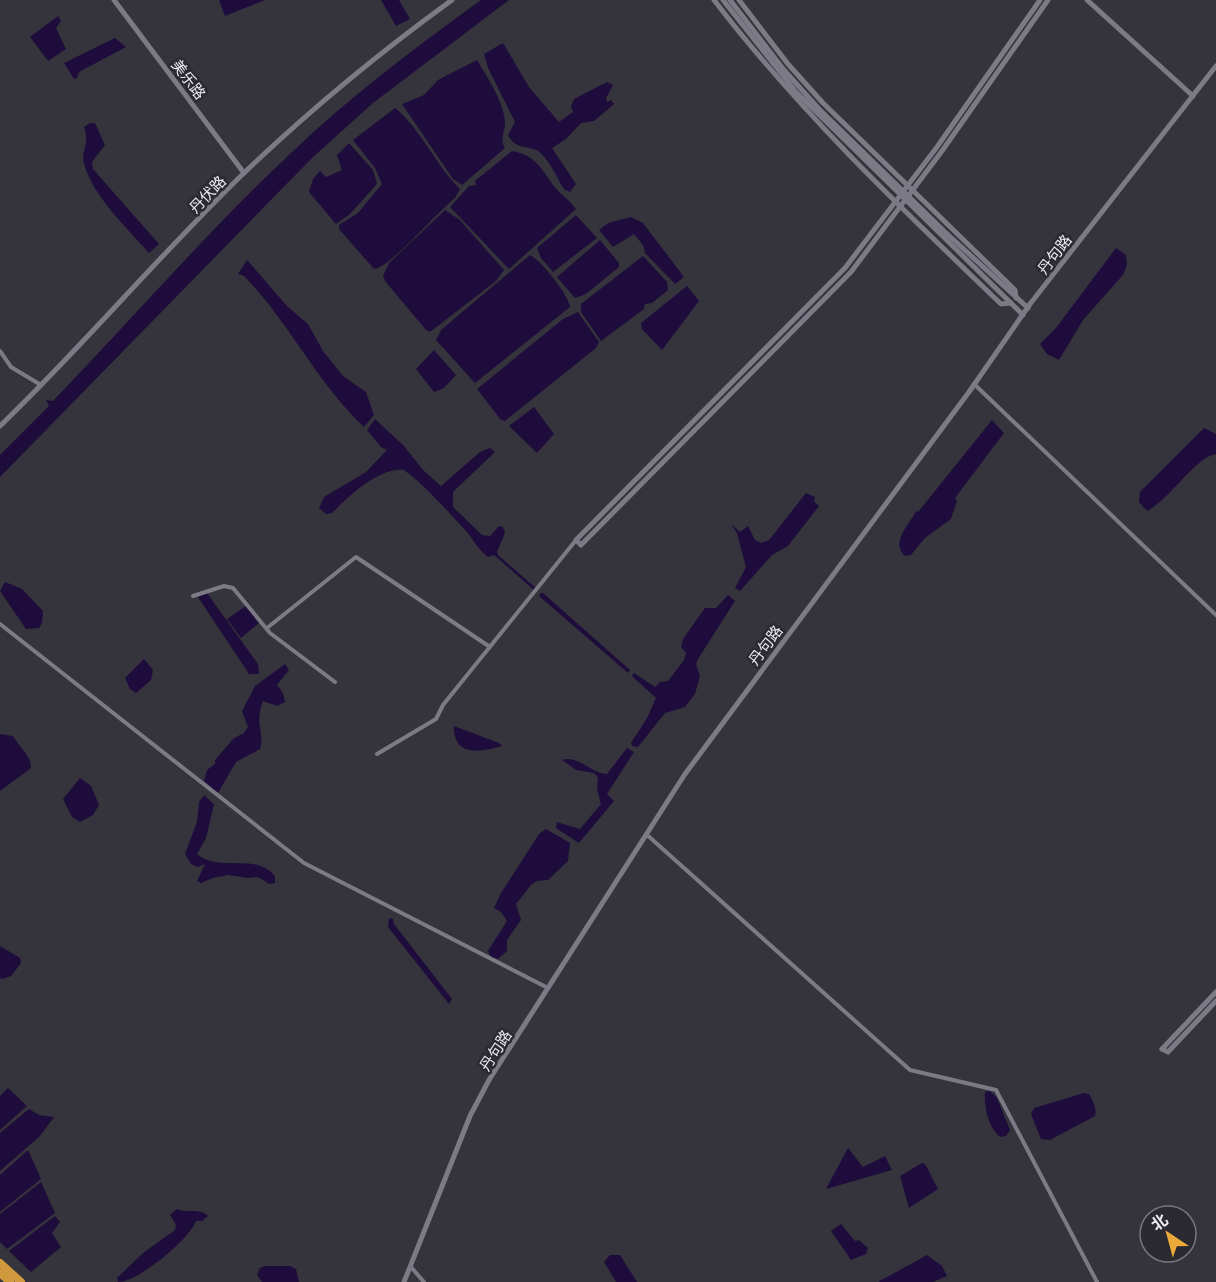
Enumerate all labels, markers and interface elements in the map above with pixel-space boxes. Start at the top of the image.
street label: 美乐路 [167,55,211,103]
street label: 丹伏路 [184,171,230,217]
street label: 丹句路 [1032,230,1076,278]
street label: 丹句路 [743,621,787,669]
street label: 丹句路 [474,1026,516,1074]
north arrow [1138,1204,1198,1264]
text: 北 [1146,1208,1172,1235]

